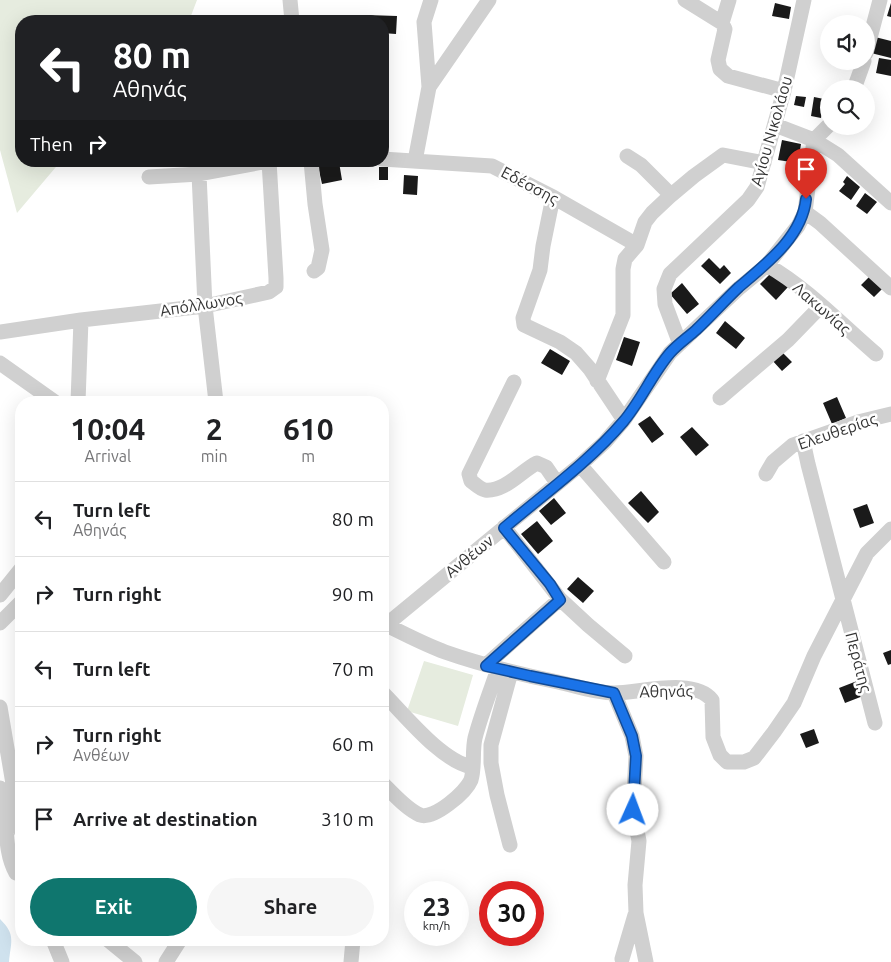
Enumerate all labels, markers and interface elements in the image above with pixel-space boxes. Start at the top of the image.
map controls [820,15,875,135]
button: sound [820,15,875,70]
icon: left [30,35,95,100]
text: 80 m [113,35,191,75]
street label: Αγίου Νικολάου [747,74,795,188]
text: Αθηνάς [113,76,186,101]
button: search [820,80,875,135]
icon: right [83,130,111,158]
text: Then [30,133,73,155]
pin [785,148,827,199]
icon: arrive [792,155,820,183]
street label: Εδέσσης [498,162,562,208]
street label: Λακωνίας [789,278,854,338]
street label: Απόλλωνος [159,289,244,320]
street label: Ελευθερίας [795,409,879,454]
text: 10:04 [70,412,145,446]
text: 2 [206,412,223,446]
text: 610 [283,412,334,446]
text: Arrival [85,447,131,465]
text: min [201,447,228,465]
text: m [301,447,315,465]
text: Turn left [73,499,151,521]
icon: left [30,505,58,533]
text: 80 m [332,508,374,530]
text: Αθηνάς [73,521,126,539]
street label: Ανθέων [441,531,497,581]
icon: right [30,580,58,608]
text: Turn right [73,583,161,605]
text: 90 m [332,583,374,605]
street label: Περάτης [841,630,876,694]
icon: left [30,655,58,683]
text: Turn left [73,658,151,680]
text: 70 m [332,658,374,680]
street label: Αθηνάς [639,682,693,701]
text: Turn right [73,724,161,746]
icon: right [30,730,58,758]
text: 60 m [332,733,374,755]
text: Ανθέων [73,746,130,764]
position arrow [606,783,658,835]
icon: arrive [30,805,58,833]
text: Arrive at destination [73,808,258,830]
text: 310 m [321,808,374,830]
button: Exit [30,878,197,936]
button: Share [207,878,374,936]
speed limit sign: 30 [479,881,544,946]
text: 23 [422,893,451,921]
text: km/h [423,919,450,932]

